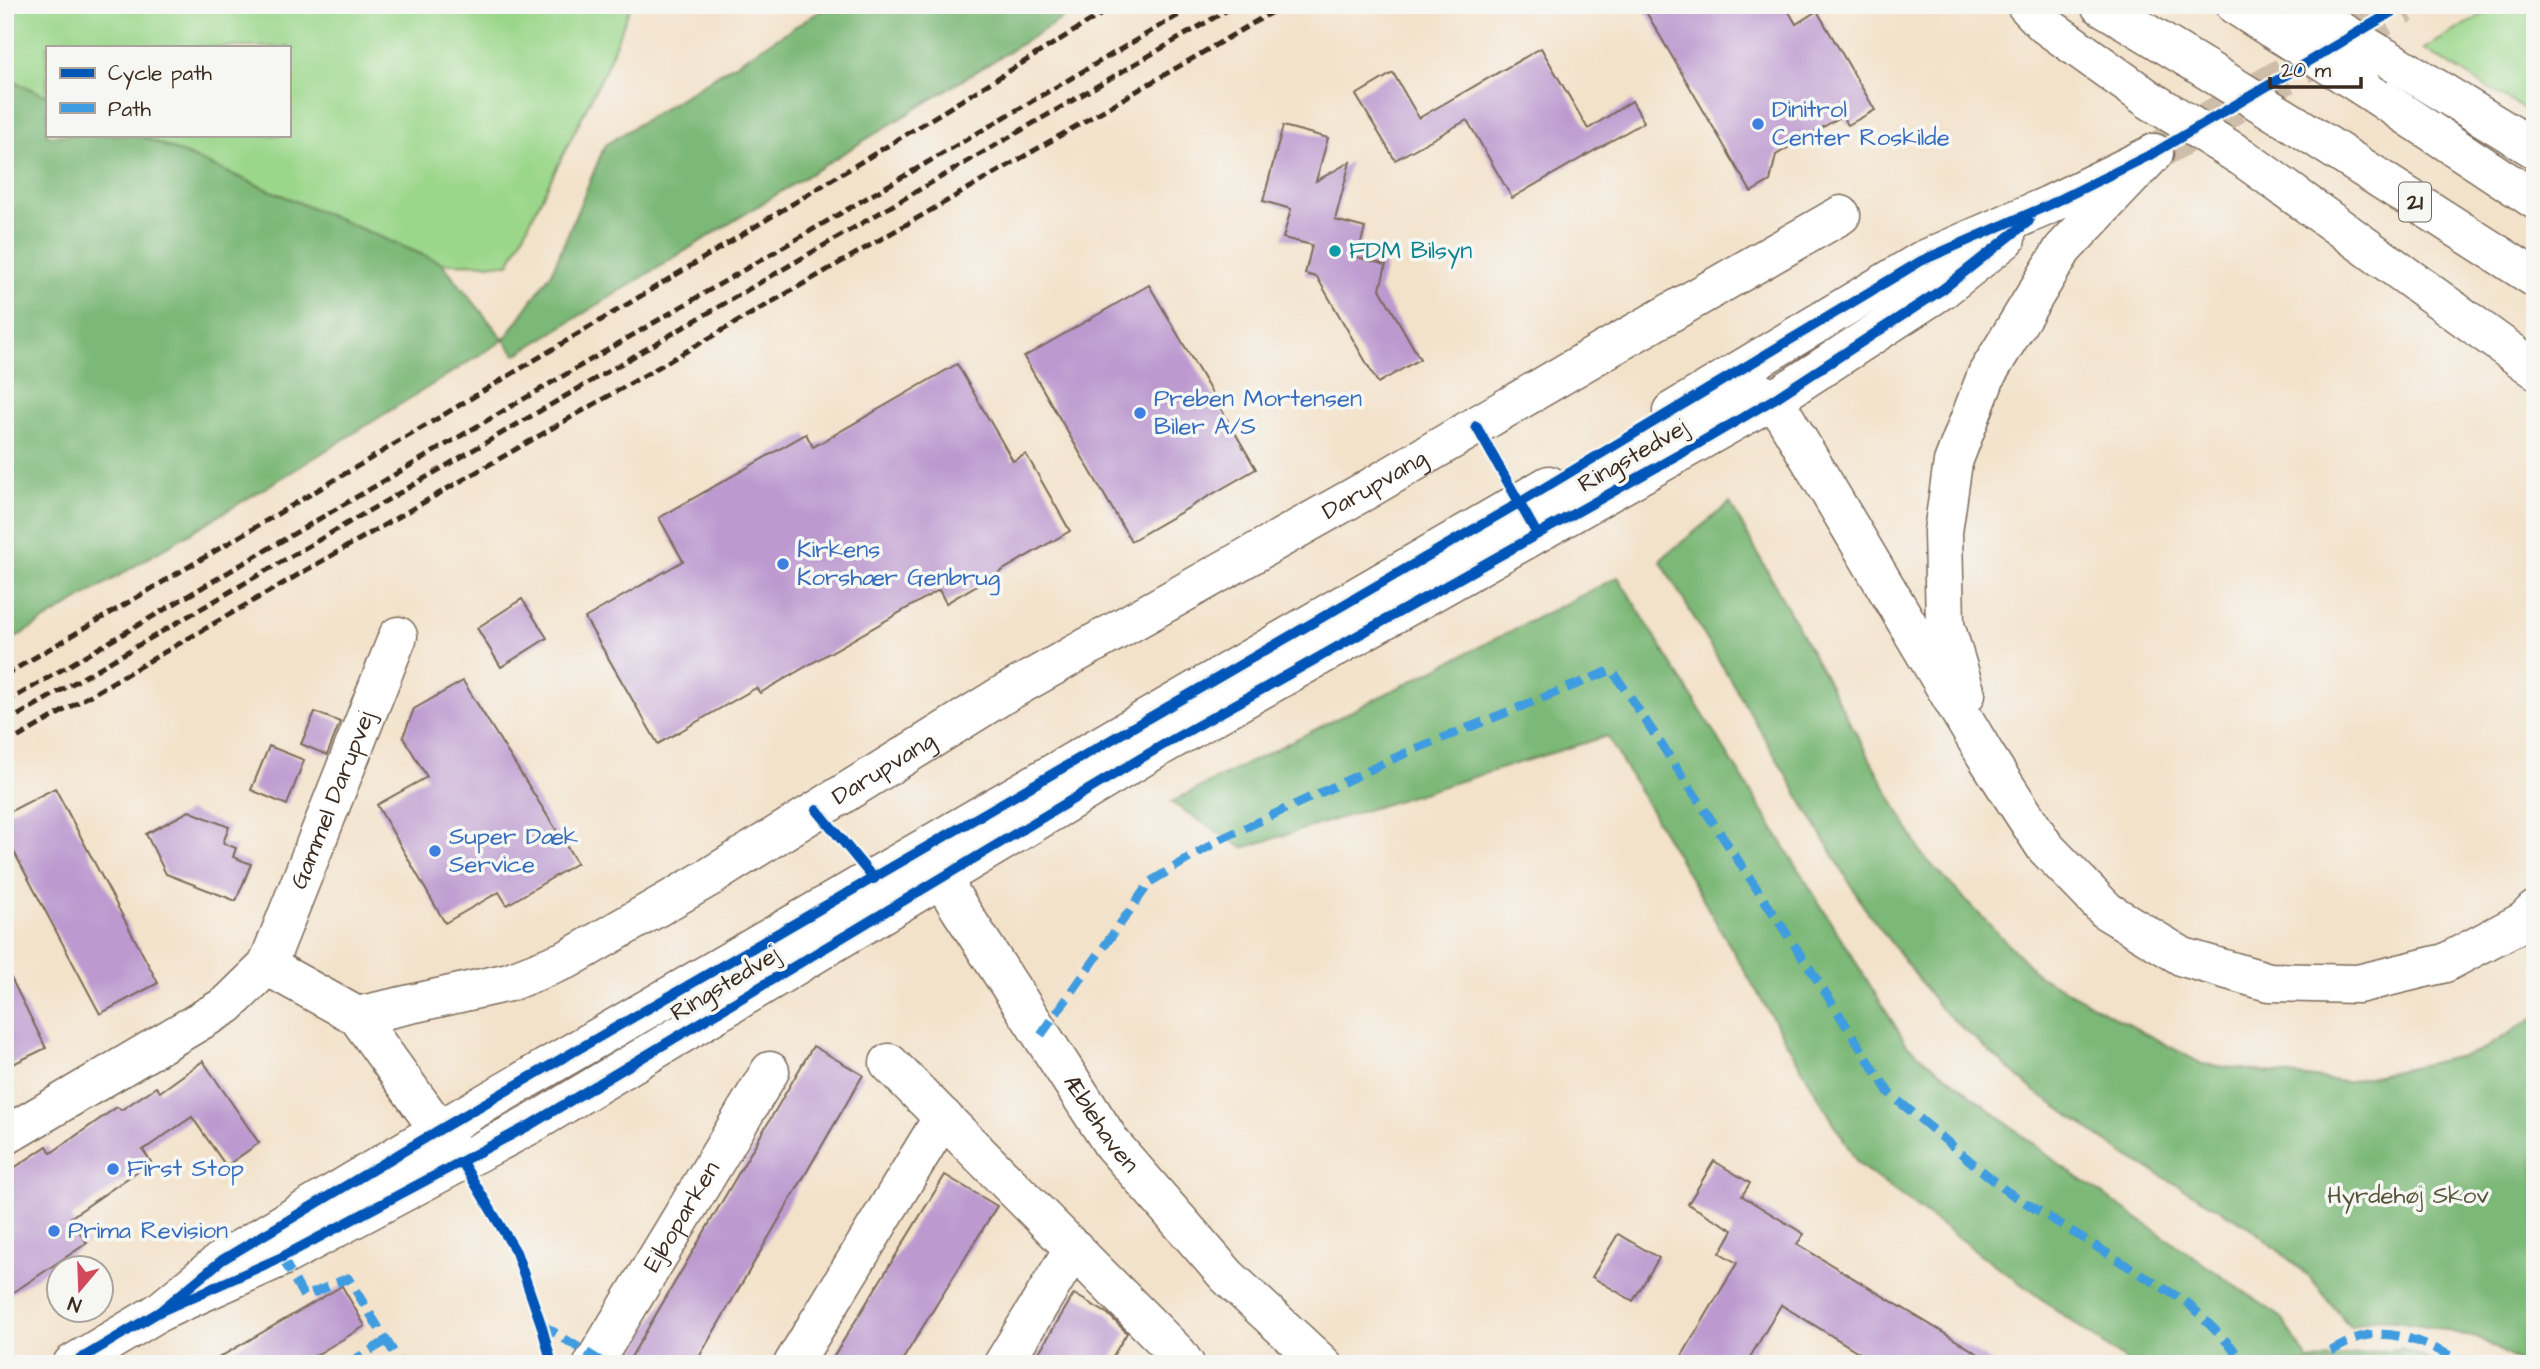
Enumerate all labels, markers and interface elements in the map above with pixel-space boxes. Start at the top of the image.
legend [46,46,290,136]
scale bar [2270,46,2362,90]
text: 20 m [2281,56,2332,85]
text: Cycle path [108,59,213,90]
place label: Dinitrol Center Roskilde [1772,93,1950,155]
text: Path [108,95,152,124]
marker: Dinitrol Center Roskilde [1750,116,1766,132]
road number: 21 [2399,182,2431,222]
place label: FDM Bilsyn [1349,234,1472,269]
marker: FDM Bilsyn [1327,243,1343,259]
place label: Preben Mortensen Biler A/S [1154,382,1362,444]
marker: Preben Mortensen Biler A/S [1132,405,1148,421]
street label: Ringstedvej [1572,410,1695,502]
street label: Darupvang [1316,441,1434,529]
place label: Kirkens Korshær Genbrug [797,533,1000,596]
marker: Kirkens Korshær Genbrug [775,556,791,572]
street label: Gammel Darupvej [282,705,384,894]
street label: Darupvang [826,724,942,814]
place label: Super Dæk Service [449,820,579,882]
marker: Super Dæk Service [427,843,443,859]
street label: Ringstedvej [664,938,787,1031]
street label: Æblehaven [1055,1068,1147,1180]
place label: First Stop [127,1152,244,1186]
street label: Ejboparken [635,1155,729,1279]
marker: First Stop [105,1161,121,1177]
park label: Hyrdehøj Skov [2327,1179,2489,1214]
place label: Prima Revision [68,1214,228,1248]
marker: Prima Revision [46,1223,62,1239]
north arrow [46,1254,116,1324]
text: N [65,1289,85,1318]

